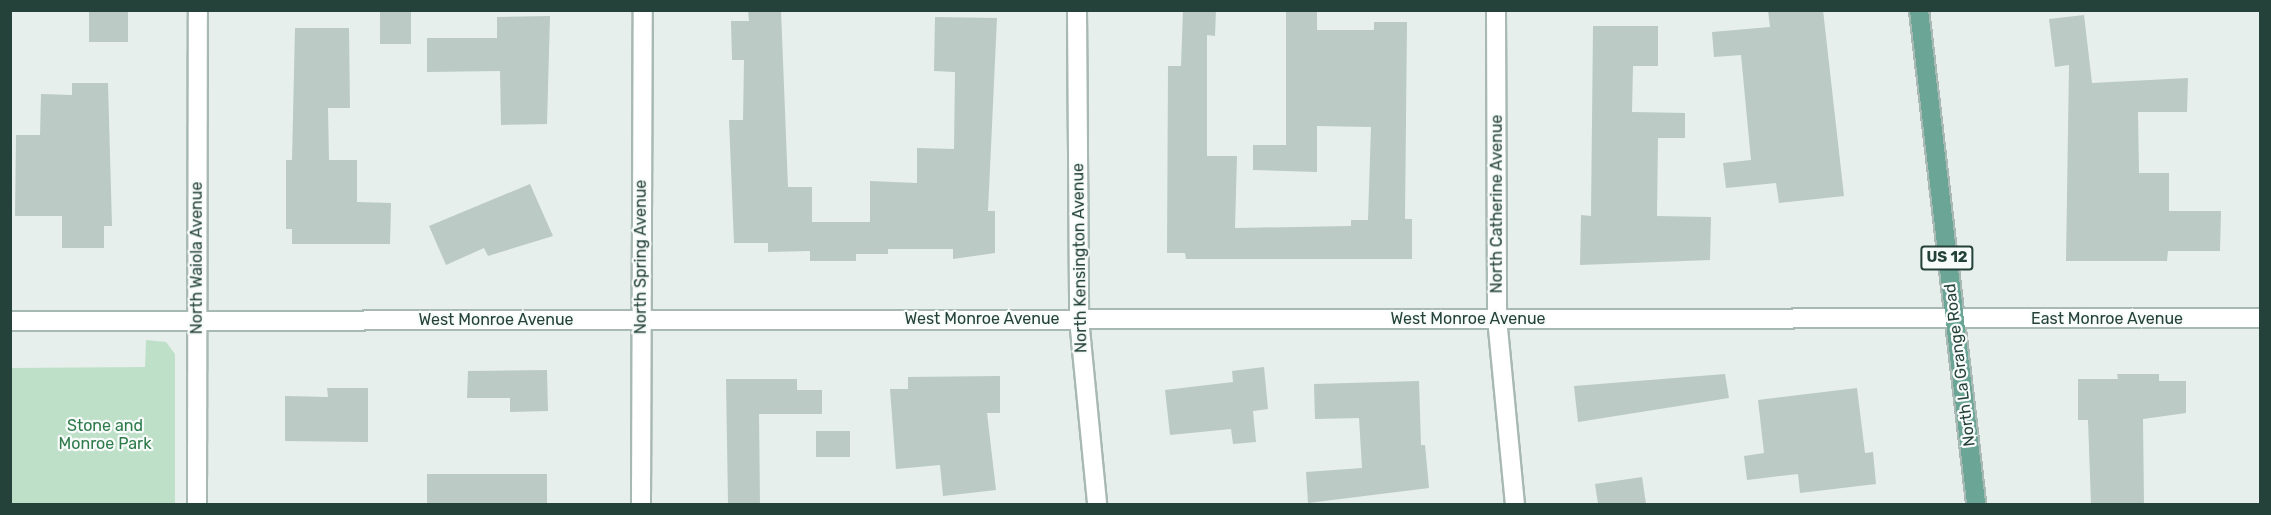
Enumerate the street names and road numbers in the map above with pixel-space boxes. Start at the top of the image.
street label: North Catherine Avenue [1487,114,1507,294]
street label: North Kensington Avenue [1069,163,1091,353]
street label: North Spring Avenue [631,180,651,334]
street label: North Waiola Avenue [187,181,207,335]
road number: US 12 [1920,246,1974,270]
street label: North La Grange Road [1940,283,1980,447]
street label: West Monroe Avenue [904,309,1060,329]
street label: West Monroe Avenue [1390,309,1546,329]
street label: East Monroe Avenue [2031,309,2183,329]
street label: West Monroe Avenue [418,310,574,330]

